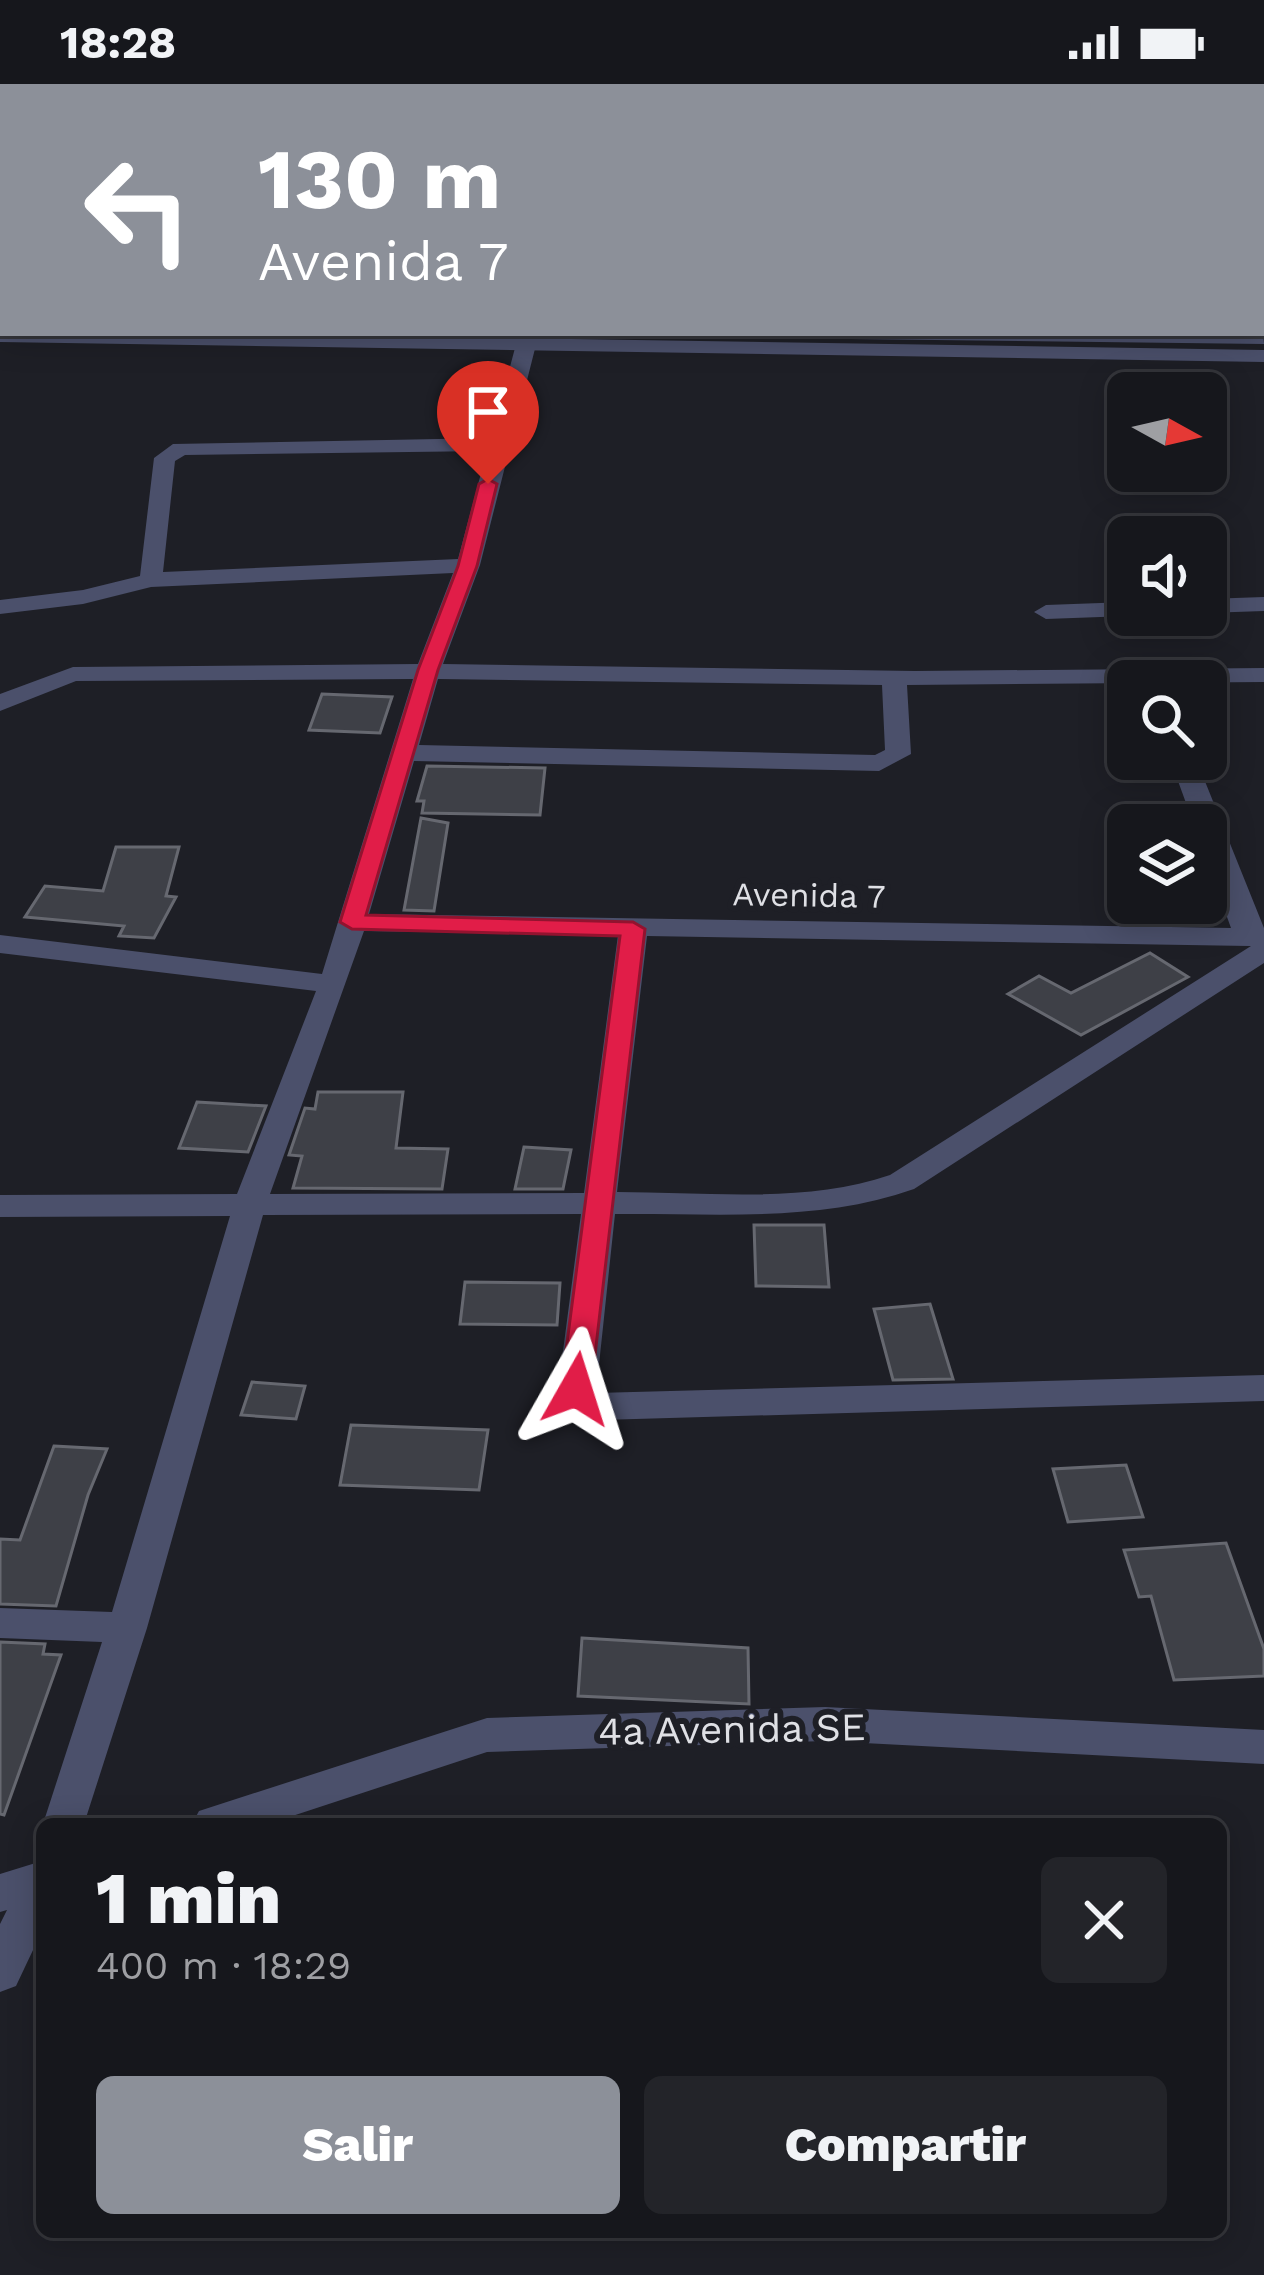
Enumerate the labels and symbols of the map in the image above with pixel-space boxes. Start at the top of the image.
pin [437,361,539,484]
north arrow [1107,372,1227,492]
street label: Avenida 7 [732,874,886,916]
position arrow [513,1326,639,1452]
street label: 4a Avenida SE [598,1704,866,1754]

